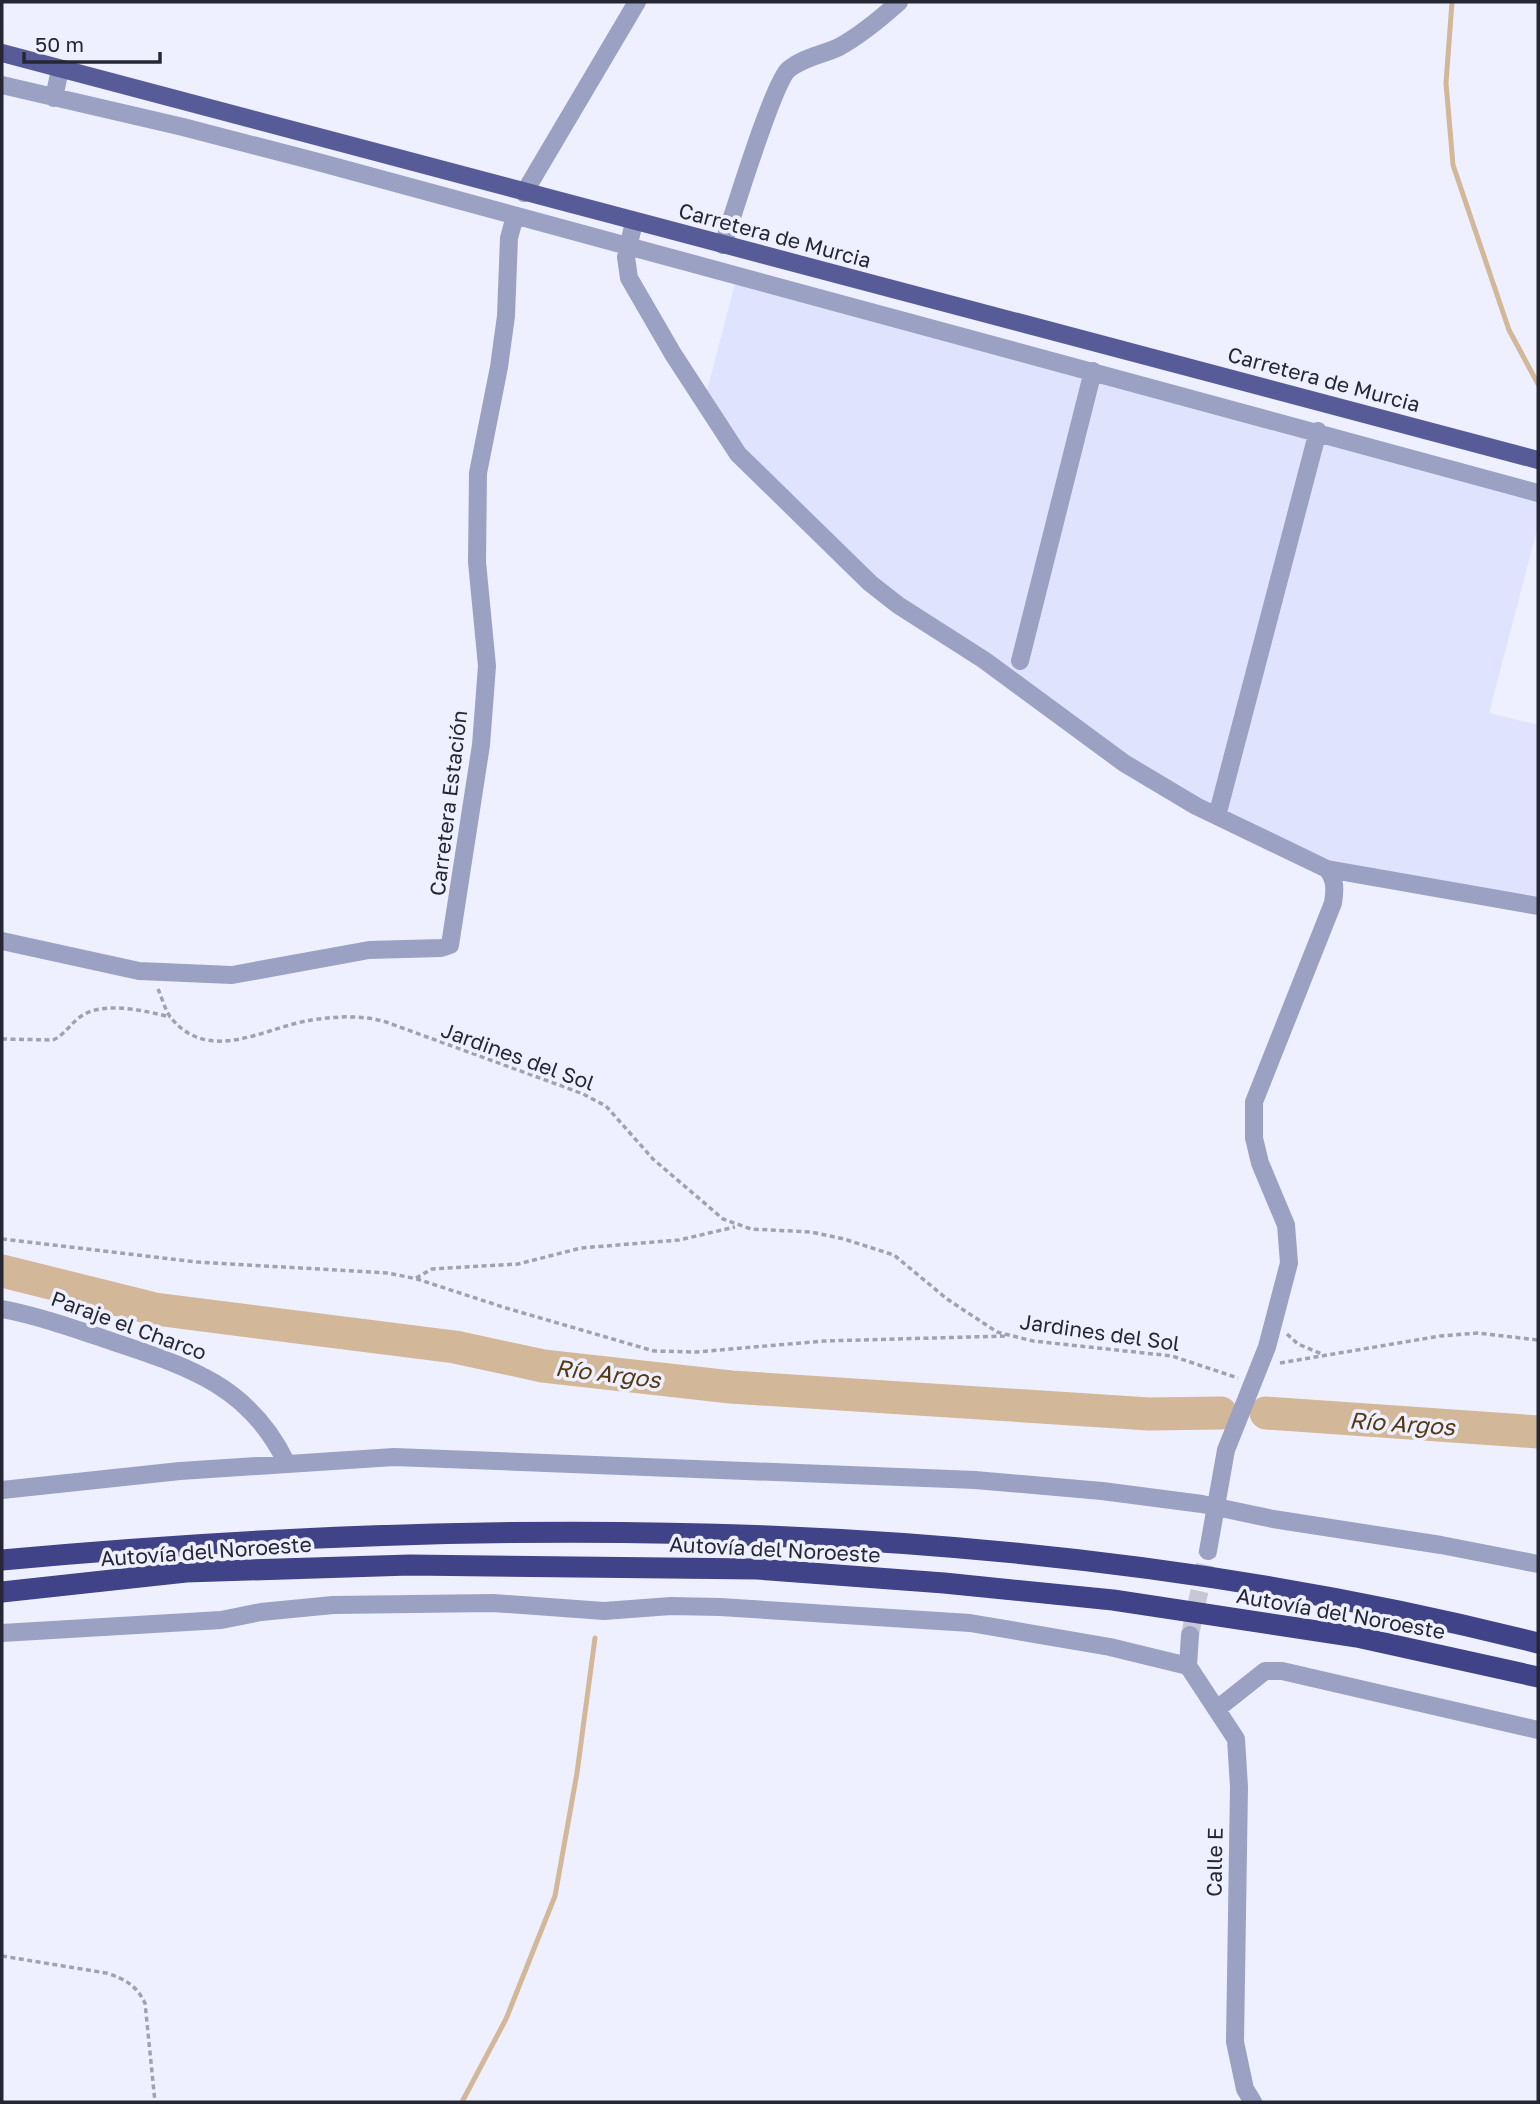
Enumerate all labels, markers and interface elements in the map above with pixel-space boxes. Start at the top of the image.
scale bar [24,21,161,65]
text: 50 m [35,31,84,57]
street label: Carretera de Murcia [676,197,874,273]
street label: Carretera de Murcia [1225,341,1423,417]
street label: Carretera Estación [424,709,472,897]
street label: Jardines del Sol [438,1016,598,1096]
street label: Paraje el Charco [48,1285,210,1365]
street label: Jardines del Sol [1018,1308,1182,1356]
water label: Río Argos [554,1353,663,1393]
water label: Río Argos [1348,1405,1456,1441]
street label: Autovía del Noroeste [669,1530,881,1568]
street label: Autovía del Noroeste [100,1531,312,1571]
street label: Autovía del Noroeste [1235,1582,1447,1644]
street label: Calle E [1200,1827,1228,1897]

